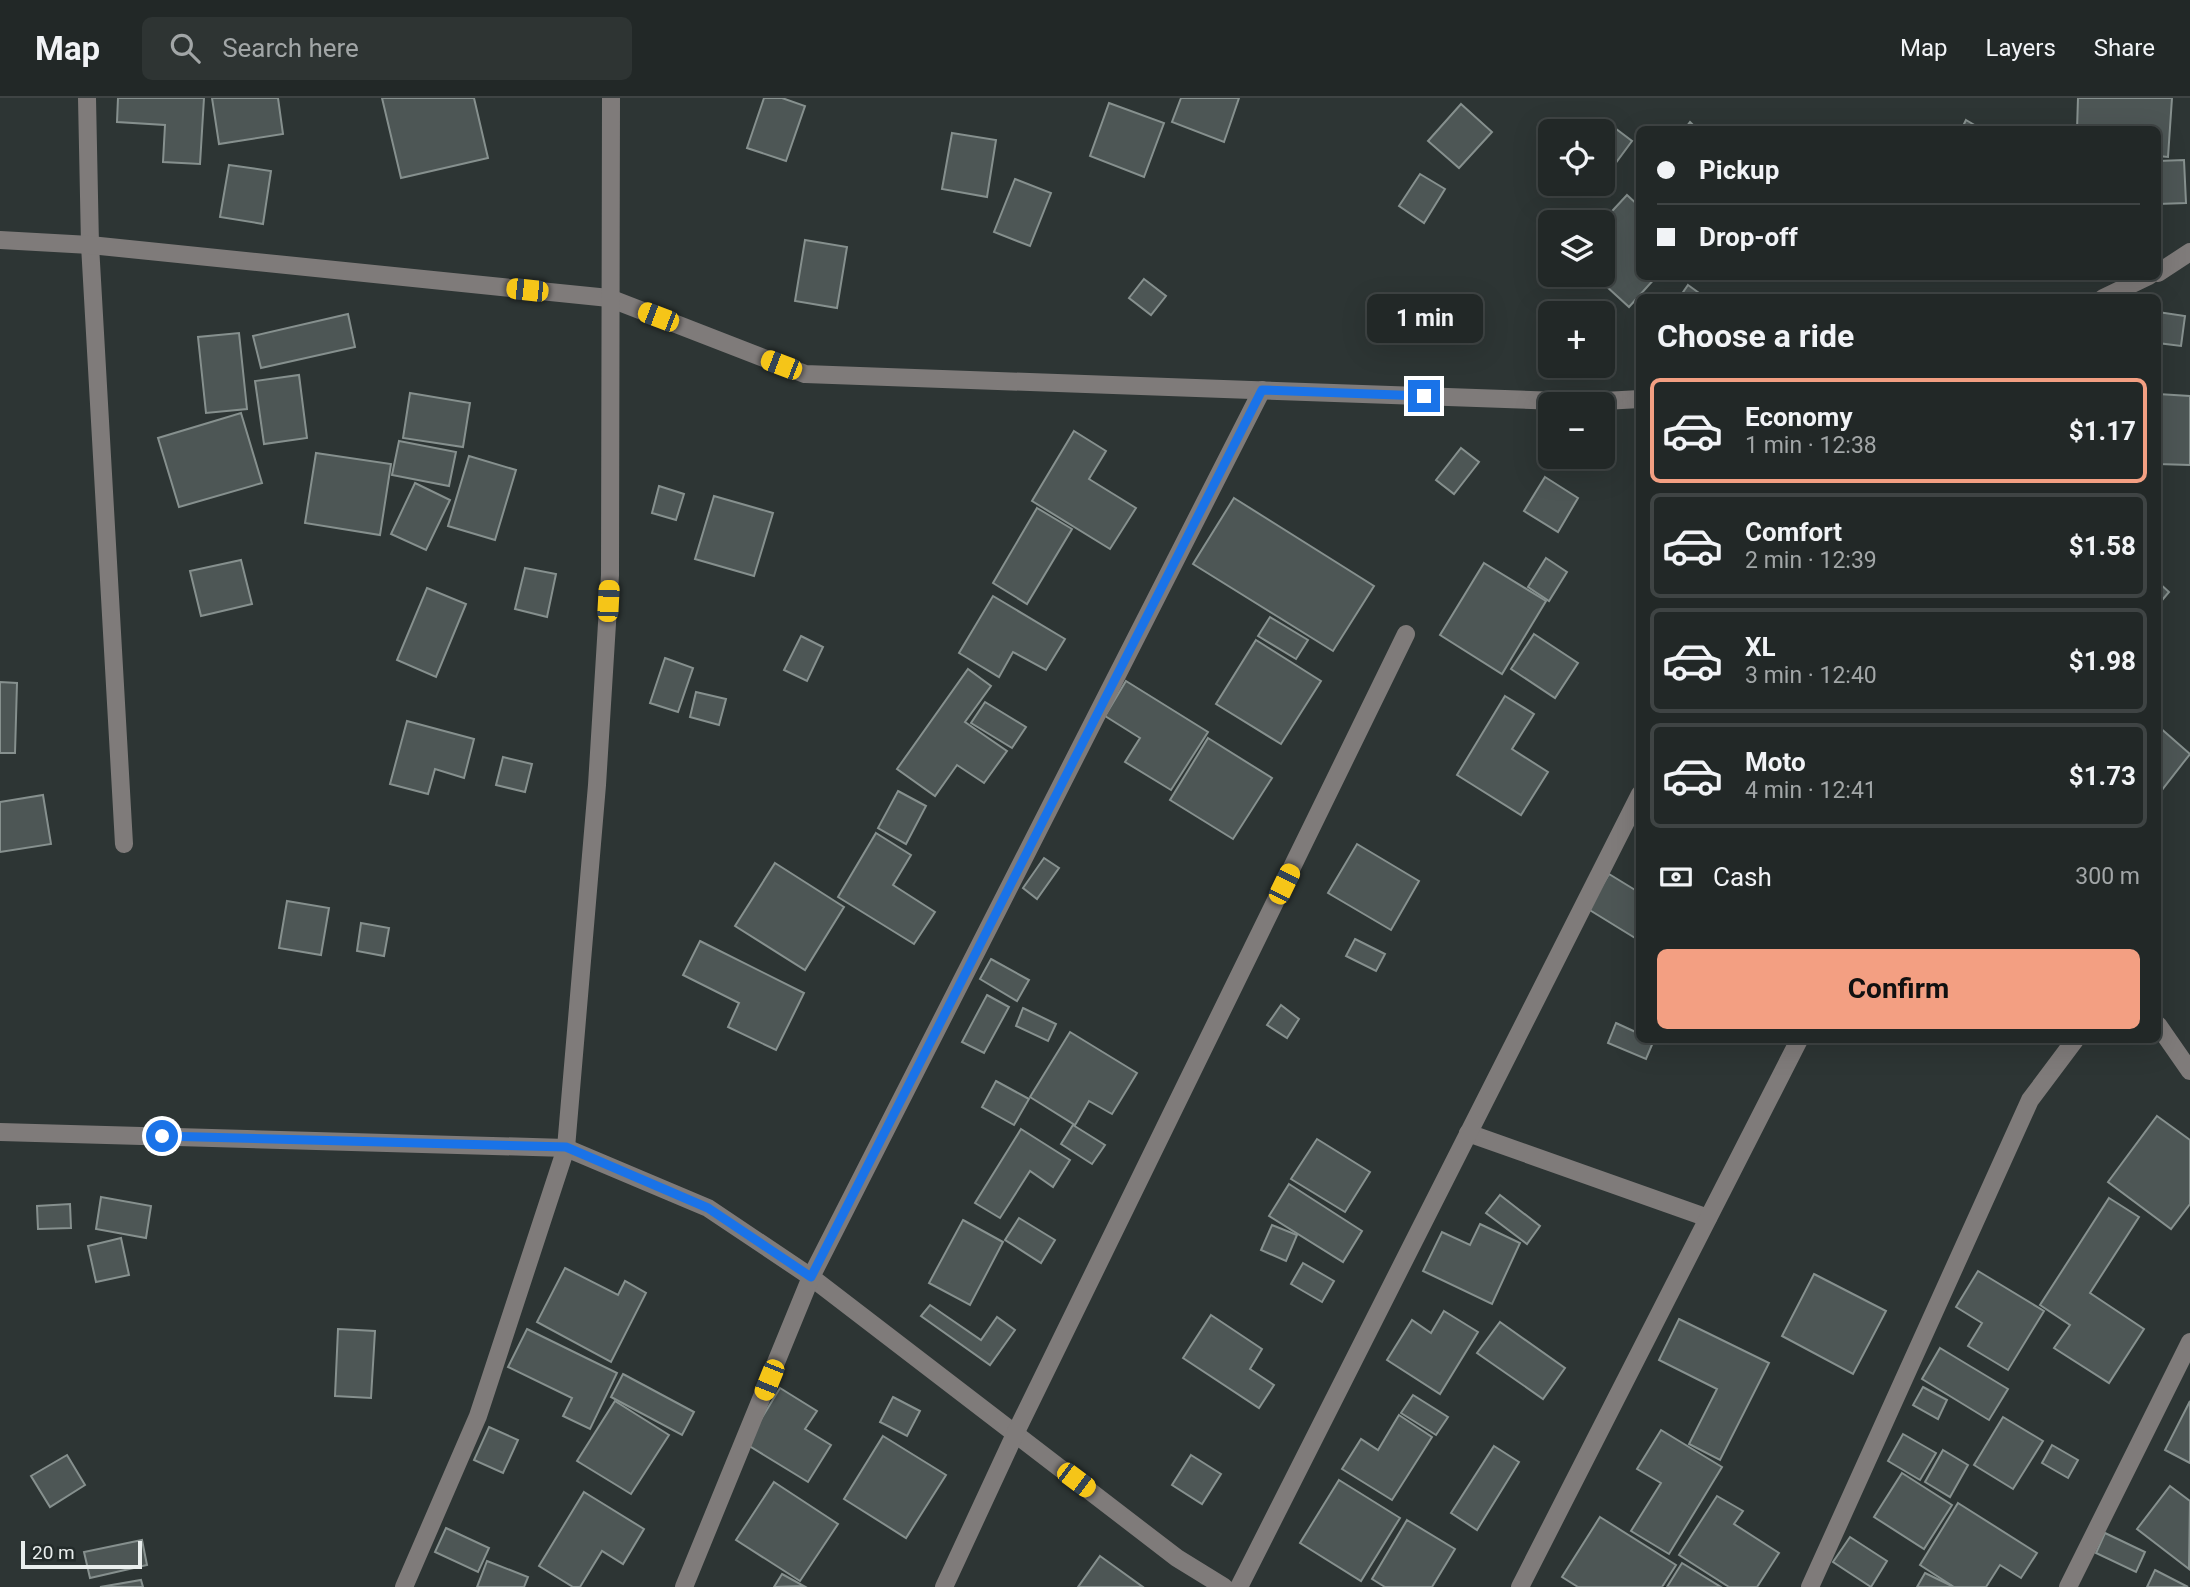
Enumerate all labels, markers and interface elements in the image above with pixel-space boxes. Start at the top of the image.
search box [142,17,632,80]
text: Map [35,29,100,68]
icon: search [166,29,204,67]
text: Search here [222,33,359,63]
text: Map [1900,34,1948,62]
text: Layers [1986,34,2056,62]
text: Share [2094,34,2155,62]
map controls [1538,119,1615,469]
button: locate [1538,119,1615,196]
text: Pickup [1699,155,1779,185]
button: layers [1538,210,1615,287]
text: Drop-off [1699,222,1798,252]
car [506,277,549,303]
callout: 1 min [1366,294,1482,344]
car [635,300,682,334]
button: + [1538,301,1615,378]
text: 1 min [1396,305,1454,332]
text: Choose a ride [1657,317,1854,355]
car [758,348,805,382]
route end [1408,380,1440,412]
button: − [1538,392,1615,469]
icon: car [1661,399,1724,462]
text: Economy [1745,402,1852,432]
text: $1.17 [2069,416,2136,446]
text: 1 min · 12:38 [1745,432,1877,459]
icon: car [1661,514,1724,577]
text: Comfort [1745,517,1842,547]
text: $1.58 [2069,531,2136,561]
text: 2 min · 12:39 [1745,547,1877,574]
car [597,579,620,623]
icon: car [1661,629,1724,692]
text: XL [1745,632,1776,662]
text: $1.98 [2069,646,2136,676]
text: 3 min · 12:40 [1745,662,1877,689]
icon: car [1661,744,1724,807]
text: Moto [1745,747,1806,777]
text: $1.73 [2069,761,2136,791]
text: 4 min · 12:41 [1745,777,1877,804]
icon: cash [1657,858,1695,896]
car [1266,861,1303,907]
text: Cash [1713,862,1772,892]
text: 300 m [2075,863,2140,890]
button: Confirm [1657,949,2140,1029]
route start [146,1120,178,1152]
car [752,1357,787,1403]
car [1053,1459,1100,1501]
scale bar [21,1538,142,1570]
text: 20 m [32,1541,75,1564]

